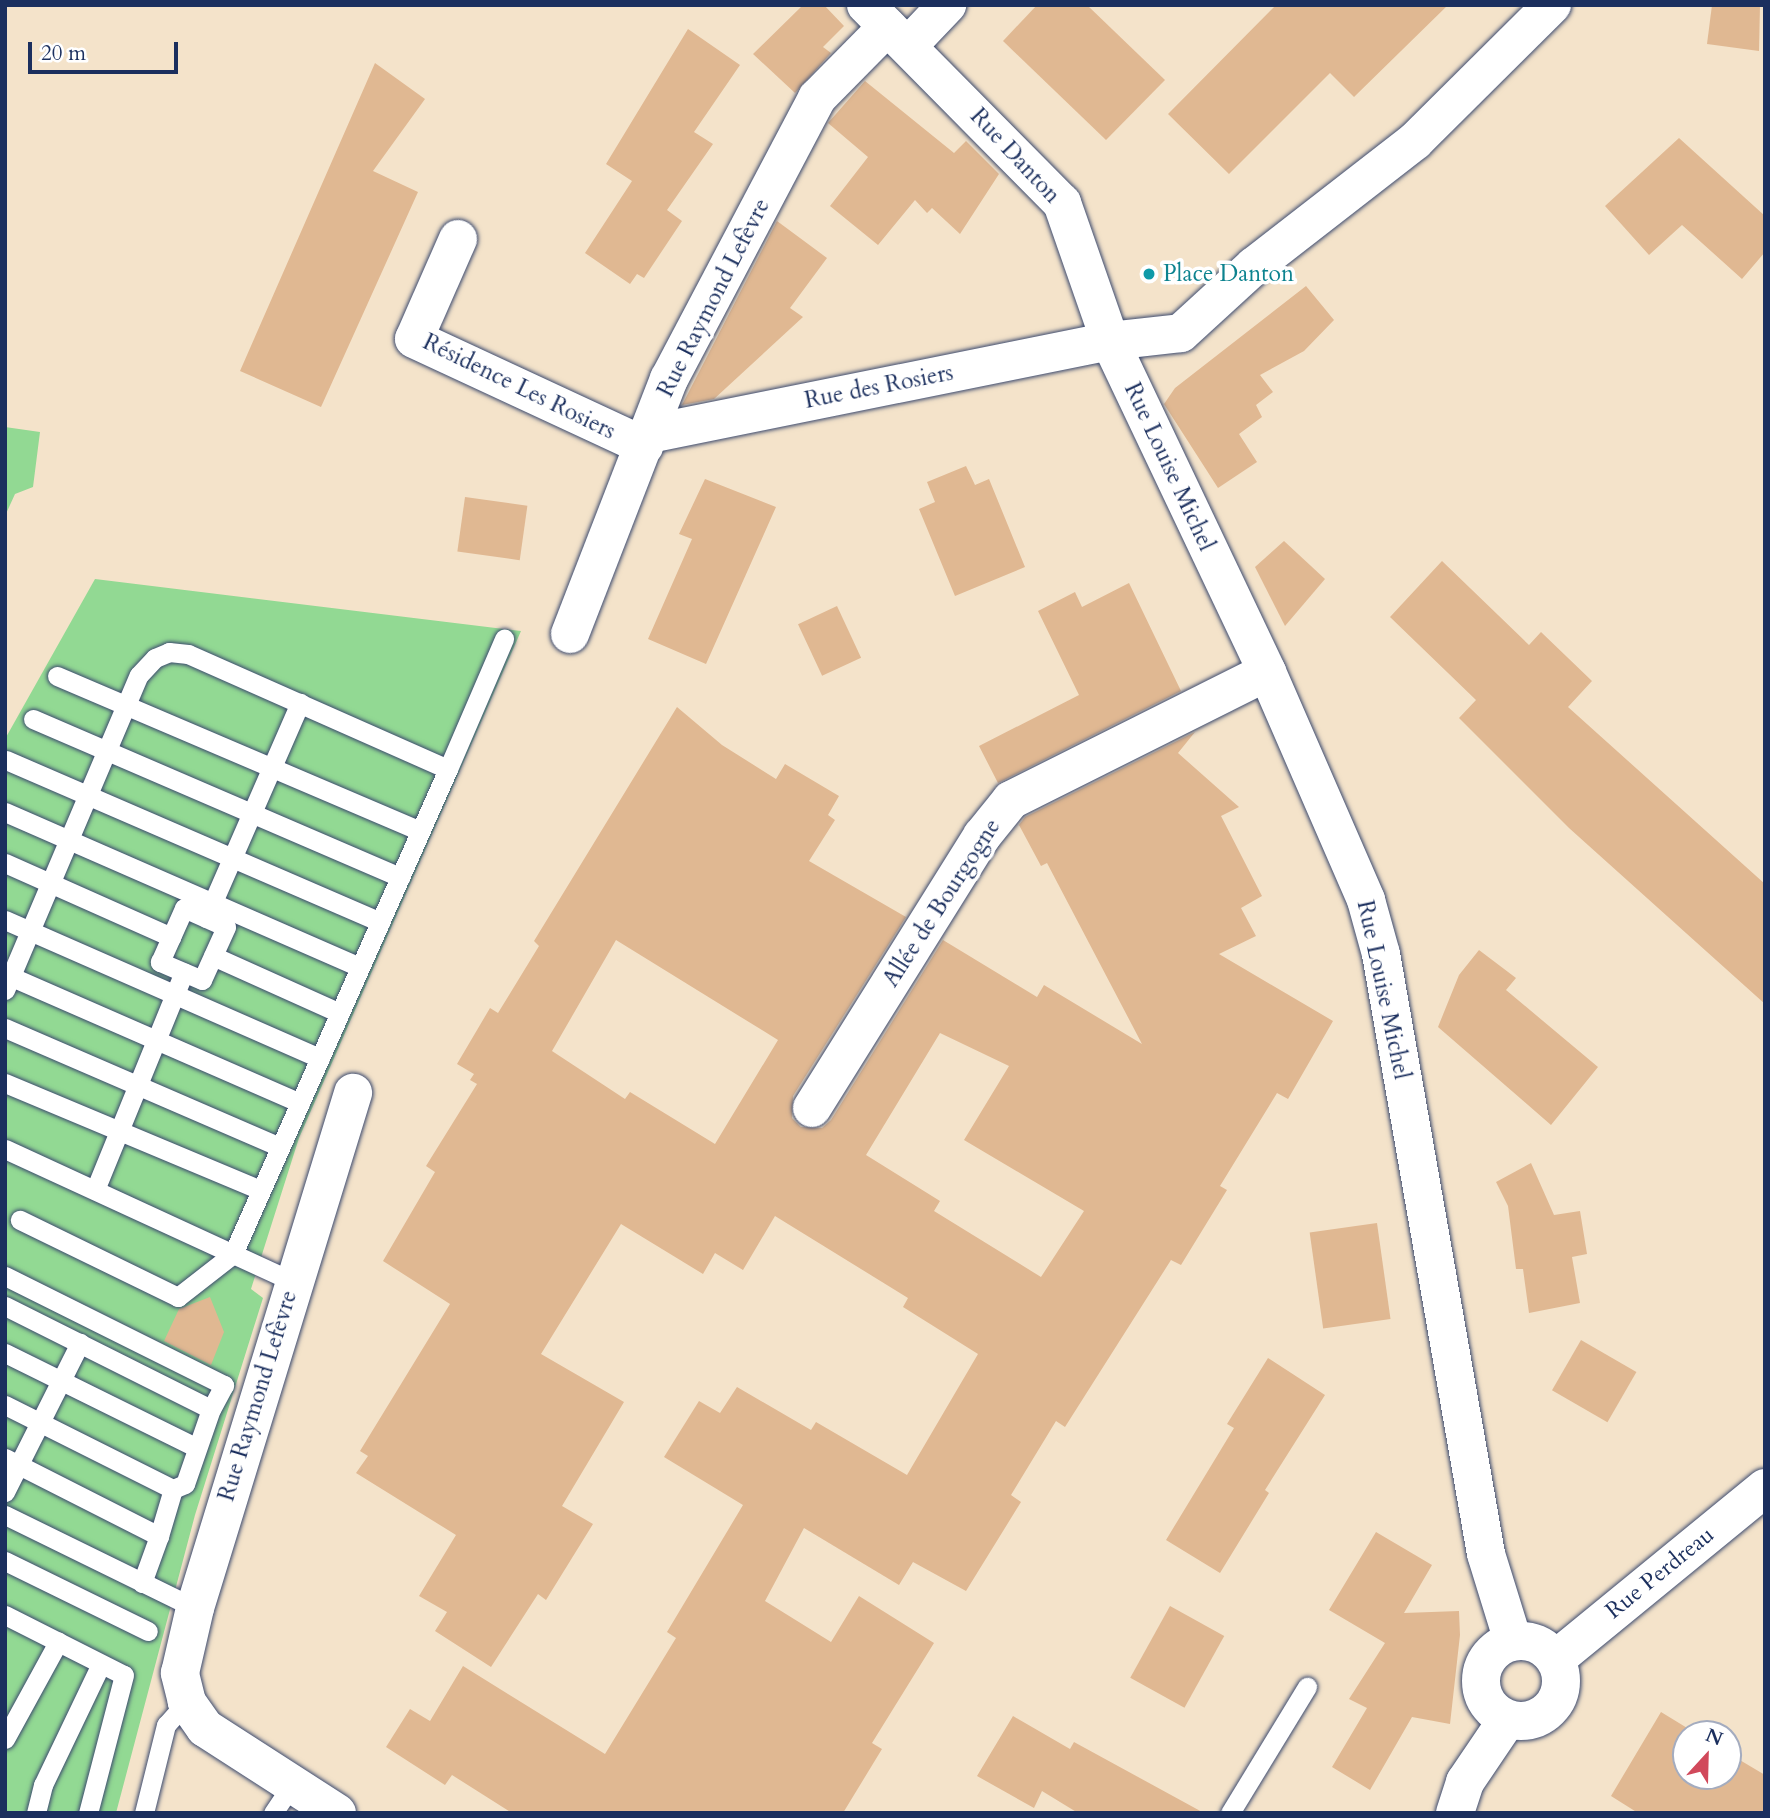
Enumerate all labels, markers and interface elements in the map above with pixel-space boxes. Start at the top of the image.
scale bar [32,28,182,72]
text: 20 m [41,39,86,68]
street label: Rue Danton [964,103,1066,209]
street label: Rue Raymond Lefèvre [652,194,776,402]
place label: Place Danton [1163,260,1294,288]
marker: Place Danton [1141,266,1157,282]
street label: Résidence Les Rosiers [418,328,620,446]
street label: Rue des Rosiers [802,359,956,415]
street label: Rue Louise Michel [1118,378,1220,556]
street label: Allée de Bourgogne [877,814,1007,992]
street label: Rue Louise Michel [1351,898,1415,1082]
street label: Rue Raymond Lefèvre [213,1287,303,1505]
street label: Rue Perdreau [1600,1521,1720,1625]
north arrow [1672,1720,1742,1790]
text: N [1702,1722,1727,1753]

